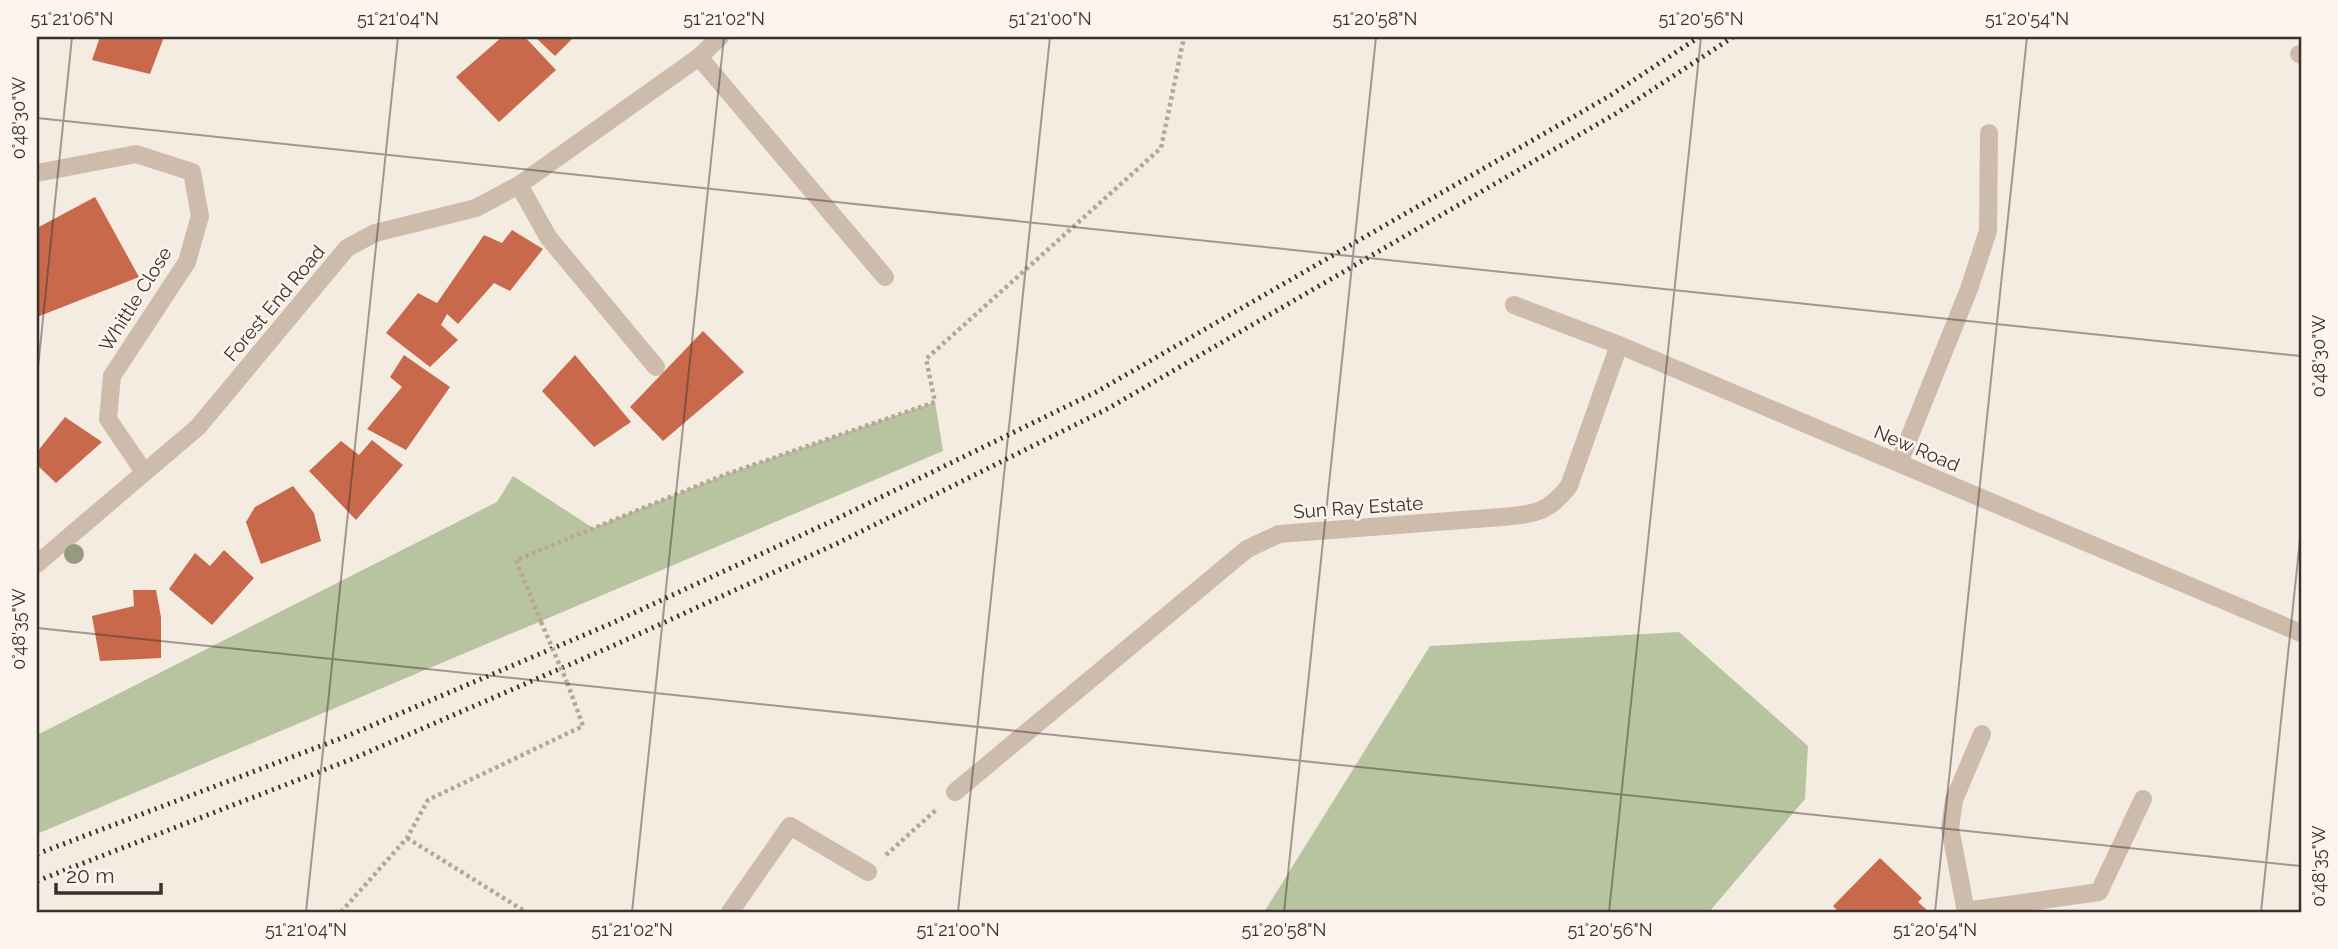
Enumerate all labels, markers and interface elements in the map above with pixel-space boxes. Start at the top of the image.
text: 51°21'06"N [30,8,114,29]
text: 51°21'04"N [357,8,439,29]
text: 51°21'02"N [683,8,765,29]
text: 51°21'00"N [1008,8,1092,29]
text: 51°20'58"N [1332,8,1418,29]
text: 51°20'56"N [1658,8,1744,29]
text: 51°20'54"N [1985,8,2069,29]
text: 0°48'30"W [8,77,29,159]
street label: Forest End Road [219,241,329,365]
street label: Whittle Close [94,243,176,355]
text: 0°48'30"W [2308,315,2329,397]
street label: New Road [1871,420,1963,476]
street label: Sun Ray Estate [1292,491,1424,523]
text: 0°48'35"W [8,588,29,670]
text: 0°48'35"W [2308,825,2329,907]
scale bar [56,851,161,895]
text: 20 m [66,863,114,888]
text: 51°21'04"N [265,919,347,940]
text: 51°21'02"N [591,919,673,940]
text: 51°21'00"N [916,919,1000,940]
text: 51°20'58"N [1241,919,1327,940]
text: 51°20'56"N [1567,919,1653,940]
text: 51°20'54"N [1893,919,1977,940]

